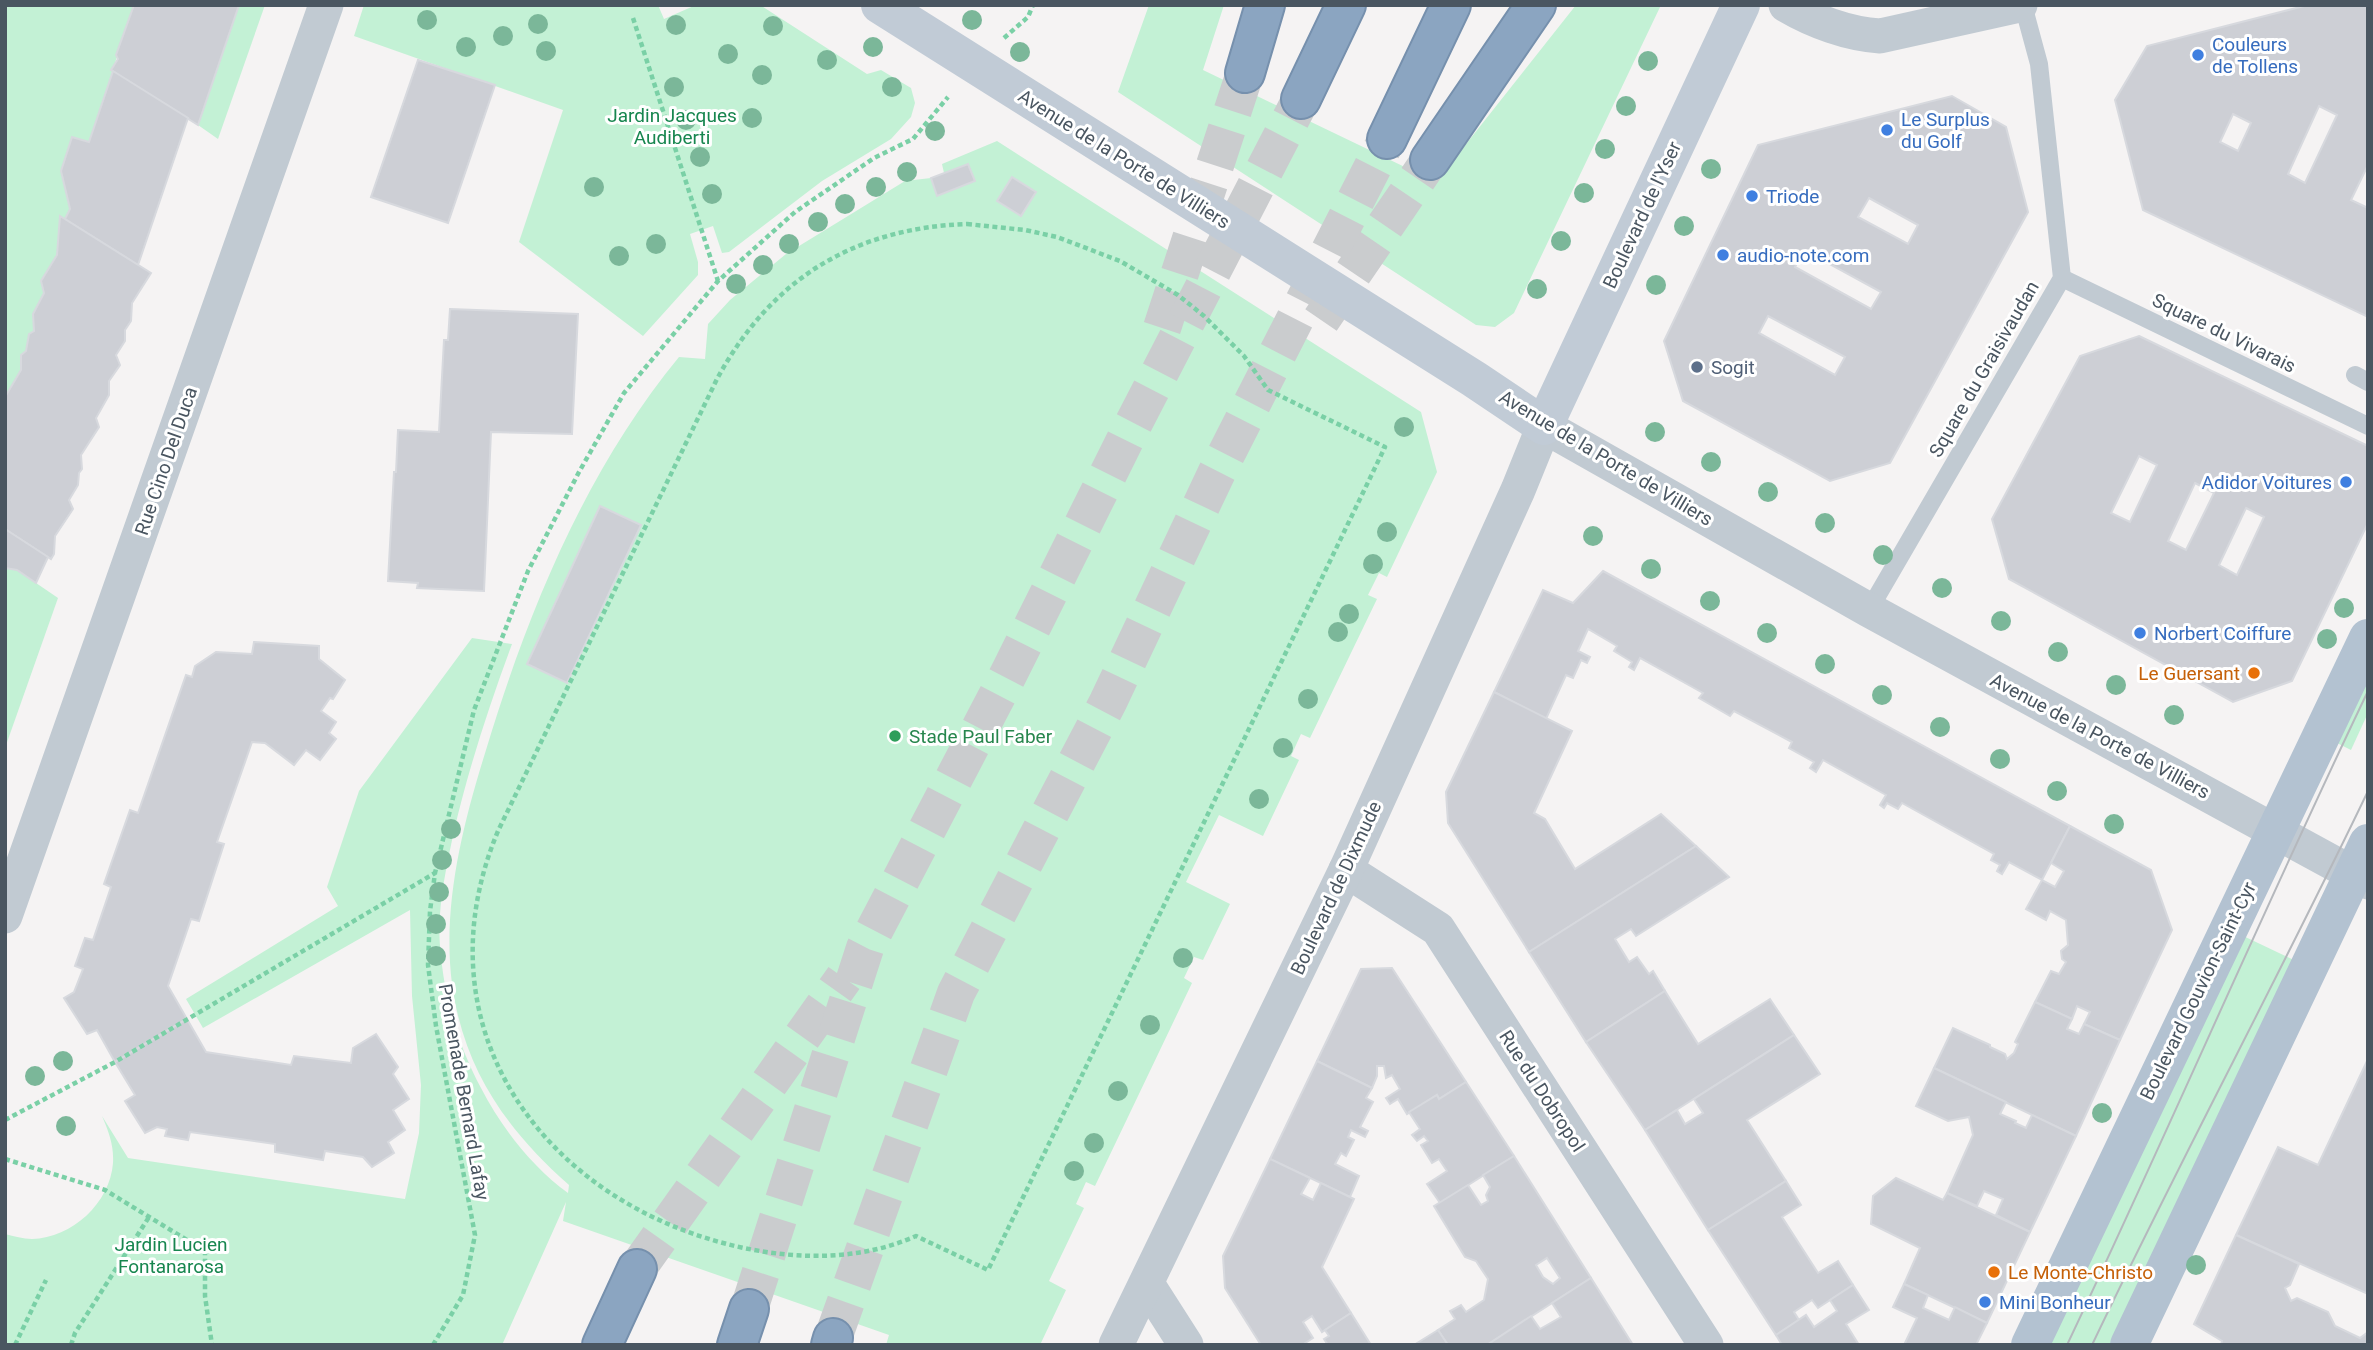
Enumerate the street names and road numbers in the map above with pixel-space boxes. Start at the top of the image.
street label: Avenue de la Porte de Villiers [1014,84,1234,234]
street label: Boulevard de l'Yser [1598,137,1686,292]
street label: Square du Graisivaudan [1924,277,2044,461]
street label: Square du Vivarais [2148,288,2300,378]
street label: Rue Cino Del Duca [130,384,202,538]
street label: Avenue de la Porte de Villiers [1495,385,1717,531]
street label: Avenue de la Porte de Villiers [1986,668,2214,804]
street label: Boulevard de Dixmude [1286,798,1386,978]
street label: Boulevard Gouvion-Saint-Cyr [2135,878,2261,1104]
street label: Promenade Bernard Lafay [434,982,494,1202]
street label: Rue du Dobropol [1494,1026,1590,1156]

